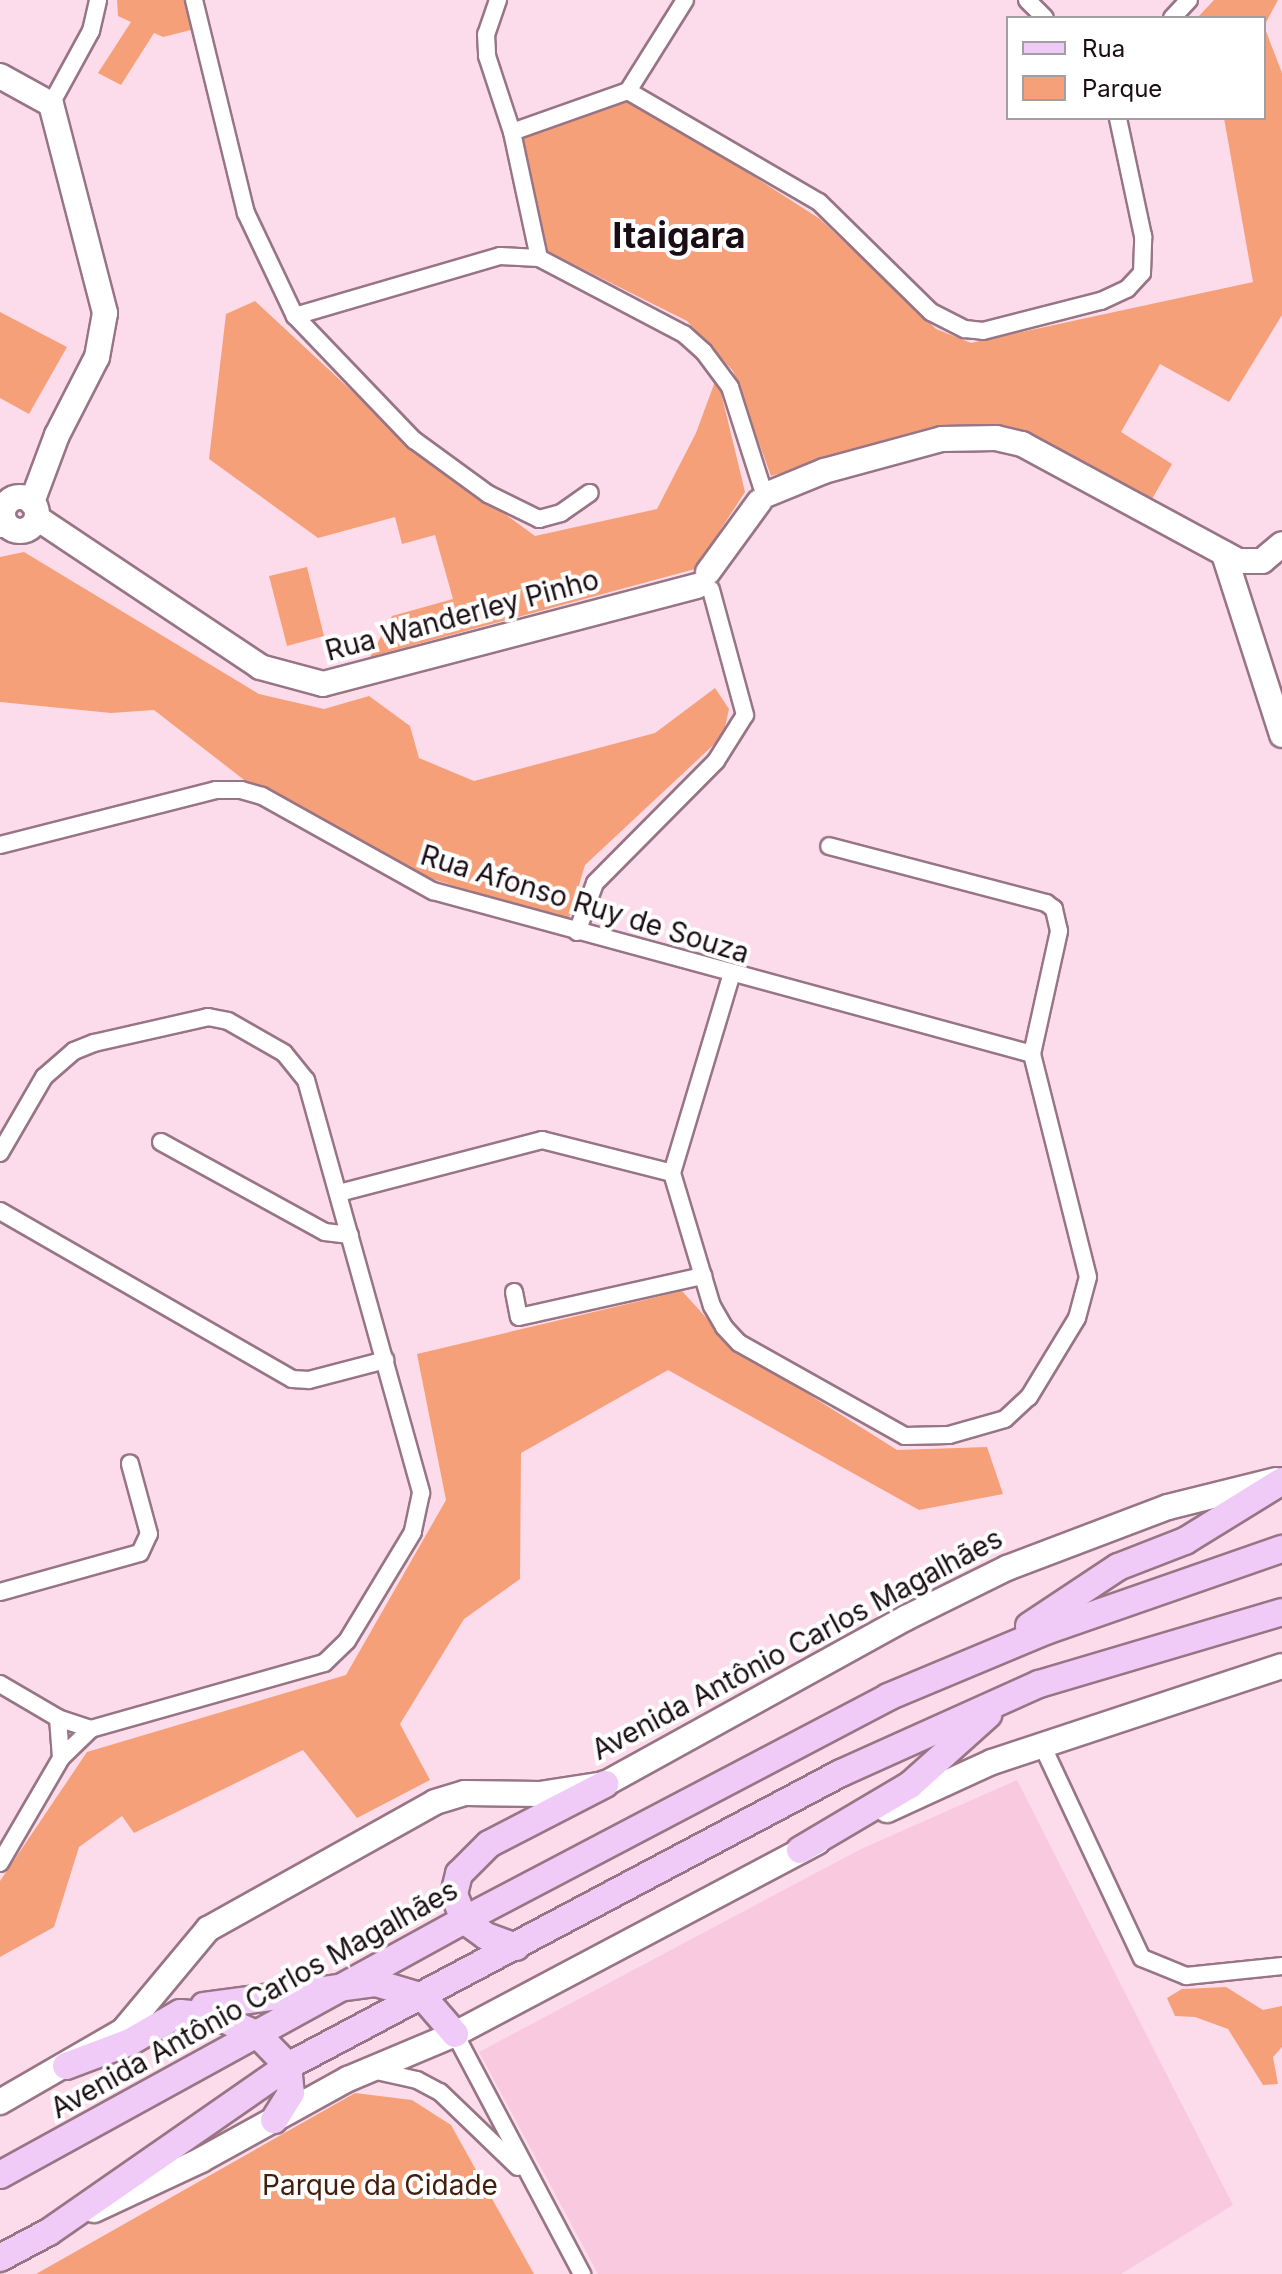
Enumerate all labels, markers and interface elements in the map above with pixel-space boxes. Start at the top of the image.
legend [1006,16,1266,120]
text: Rua [1082,34,1125,63]
text: Parque [1082,74,1162,103]
district label: Itaigara [612,214,746,258]
street label: Rua Wanderley Pinho [322,562,602,668]
street label: Rua Afonso Ruy de Souza [417,838,753,970]
street label: Avenida Antônio Carlos Magalhães [586,1521,1008,1767]
street label: Avenida Antônio Carlos Magalhães [45,1873,463,2125]
park label: Parque da Cidade [262,2168,498,2202]

